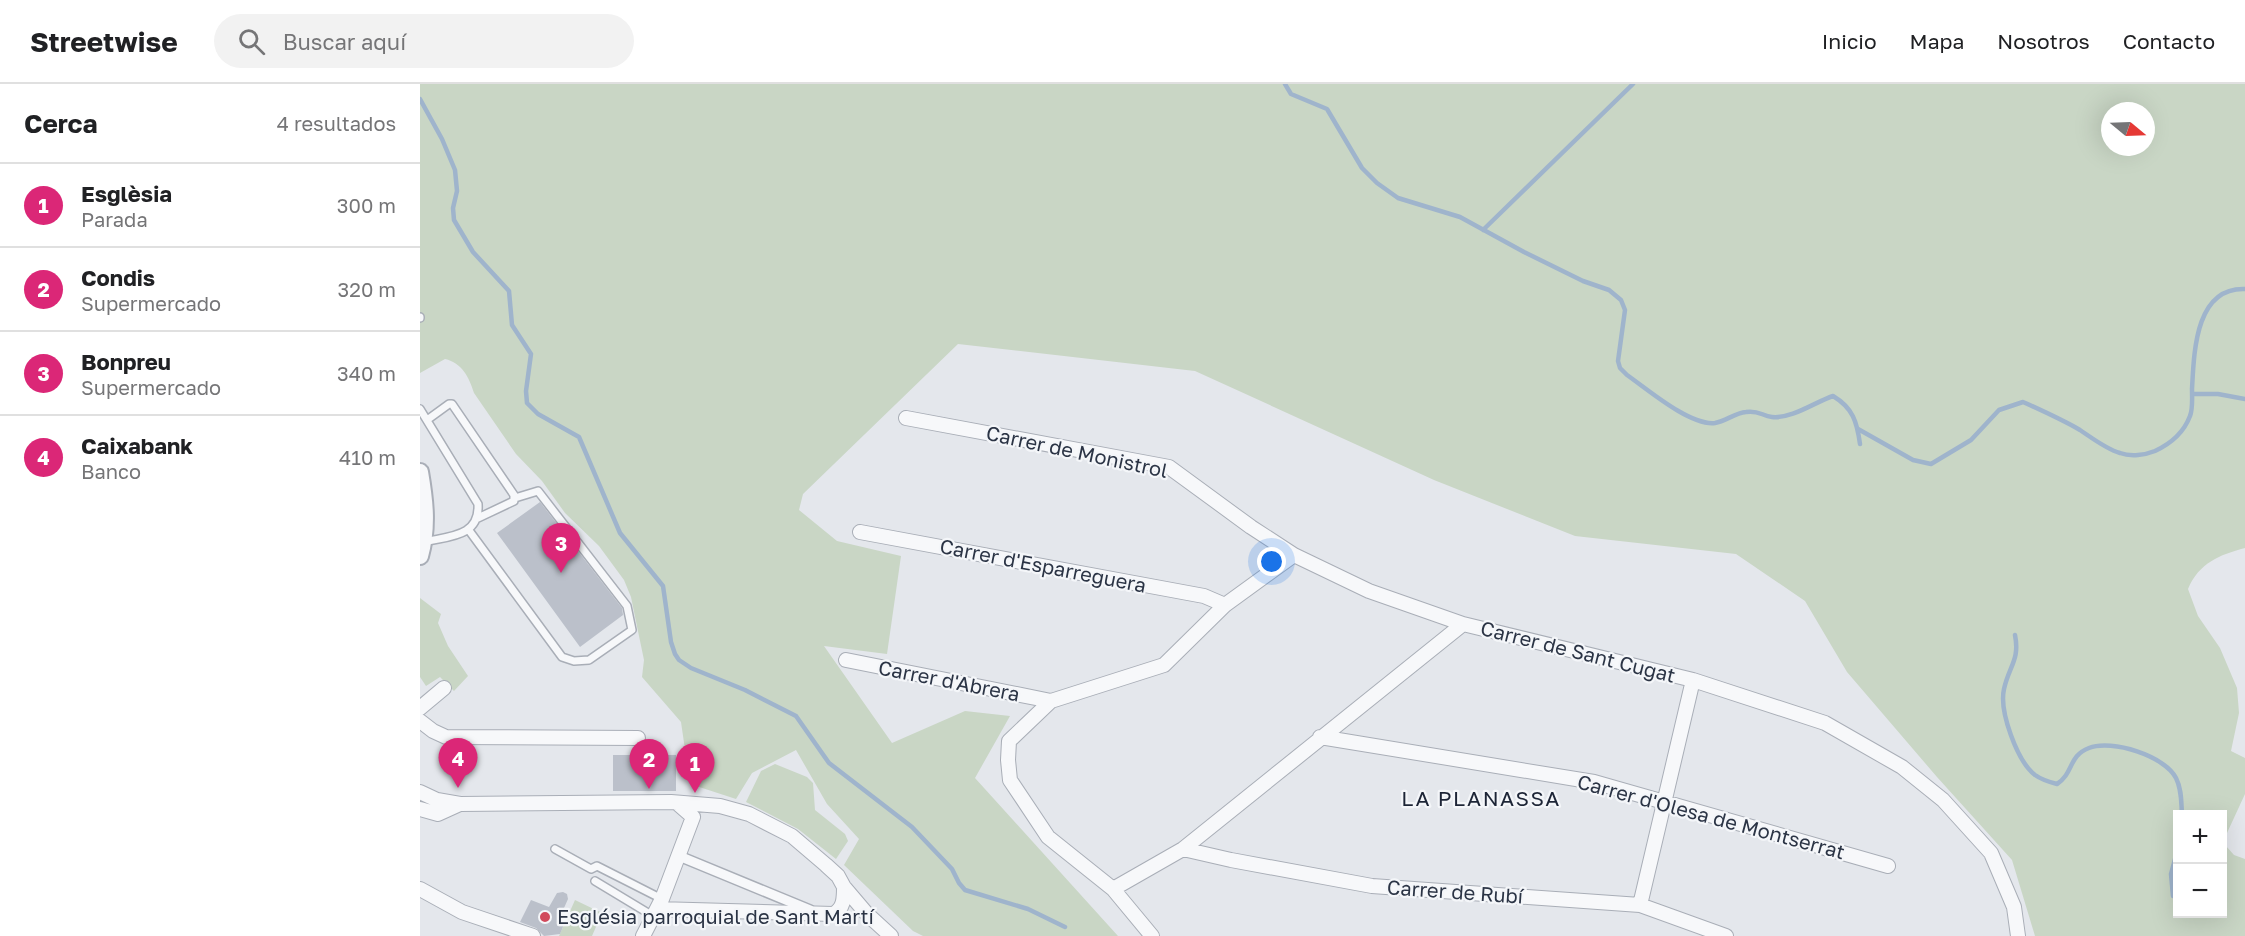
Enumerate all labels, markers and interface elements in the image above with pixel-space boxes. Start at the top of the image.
search box [214,14,634,68]
text: Streetwise [30,25,178,58]
icon: search [235,25,268,58]
text: Buscar aquí [283,28,406,55]
text: Inicio [1822,28,1877,54]
text: Mapa [1910,28,1964,54]
text: Nosotros [1997,28,2090,54]
text: Contacto [2123,28,2215,54]
north arrow [2101,102,2155,156]
text: Cerca [24,108,98,139]
text: 4 resultados [277,111,396,135]
text: Esglèsia [81,180,172,207]
text: 1 [38,193,49,217]
text: 300 m [337,193,396,217]
text: Parada [81,207,148,231]
text: Condis [81,264,155,291]
text: 2 [37,277,50,301]
text: 320 m [338,277,396,301]
text: Supermercado [81,291,221,315]
text: Bonpreu [81,348,171,375]
text: 3 [37,361,50,385]
text: 340 m [337,361,396,385]
text: Supermercado [81,375,221,399]
street label: Carrer de Monistrol [984,420,1170,482]
text: Caixabank [81,432,193,459]
text: 4 [37,445,50,469]
text: 410 m [339,445,396,469]
text: Banco [81,459,141,483]
pin: 3 [542,524,580,573]
street label: Carrer d'Esparreguera [938,533,1148,597]
your location [1257,547,1286,576]
street label: Carrer de Sant Cugat [1478,615,1678,687]
street label: Carrer d'Abrera [876,655,1022,705]
pin: 4 [438,738,477,788]
pin: 2 [630,740,668,789]
pin: 1 [676,744,714,793]
street label: Carrer d'Olesa de Montserrat [1575,769,1848,863]
district label: LA PLANASSA [1401,785,1561,811]
map controls [2173,810,2227,918]
button: + [2173,810,2227,864]
button: − [2173,864,2227,918]
street label: Carrer de Rubí [1386,874,1526,908]
place label: Església parroquial de Sant Martí [557,904,875,928]
marker: Església parroquial de Sant Martí [538,910,552,924]

